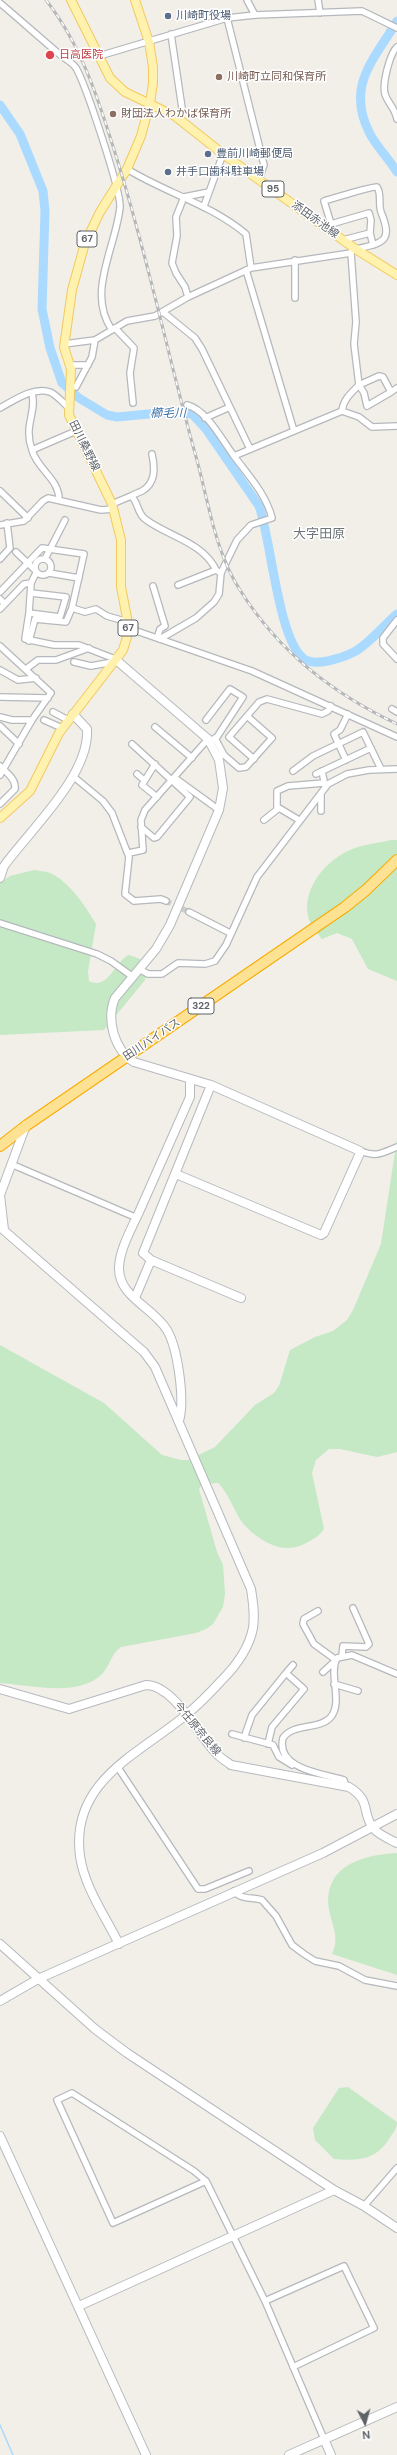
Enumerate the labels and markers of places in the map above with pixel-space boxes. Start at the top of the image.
place label: 川崎町役場 [176,9,231,23]
marker: 川崎町役場 [163,11,173,21]
place label: 日高医院 [59,48,103,62]
marker: 日高医院 [44,49,56,61]
place label: 川崎町立同和保育所 [227,70,326,84]
marker: 川崎町立同和保育所 [214,72,224,82]
place label: 財団法人わかば保育所 [121,107,231,121]
marker: 財団法人わかば保育所 [108,109,118,119]
place label: 豊前川崎郵便局 [216,147,293,161]
marker: 豊前川崎郵便局 [203,149,213,159]
place label: 井手口歯科駐車場 [176,165,264,179]
marker: 井手口歯科駐車場 [163,167,173,177]

